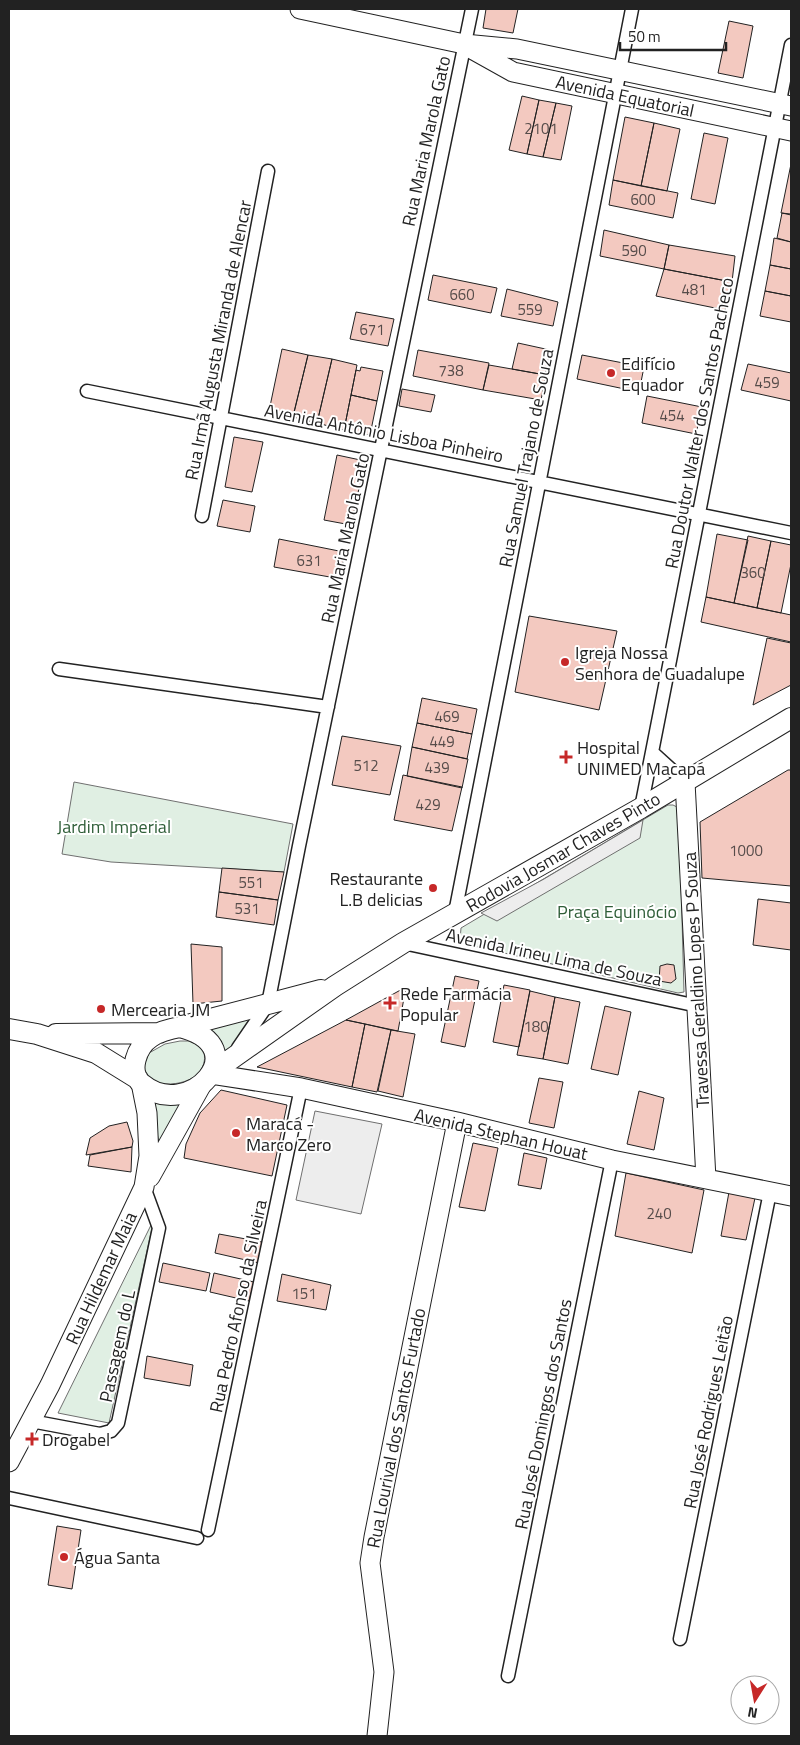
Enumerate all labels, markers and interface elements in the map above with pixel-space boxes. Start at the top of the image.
scale bar [620,20,726,52]
text: 50 m [628,25,661,48]
street label: Rua Maria Marola Gato [395,53,457,229]
street label: Avenida Equatorial [553,68,697,124]
house number: 2101 [524,117,558,140]
house number: 600 [630,188,656,211]
street label: Rua Irmã Augusta Miranda de Alencar [178,198,258,482]
house number: 590 [621,239,647,262]
street label: Rua Doutor Walter dos Santos Pacheco [658,275,740,571]
house number: 481 [681,278,707,301]
house number: 660 [449,283,475,306]
house number: 559 [517,298,543,321]
house number: 671 [359,318,385,341]
street label: Rua Samuel Trajano de Souza [492,346,560,570]
place label: Edifício Equador [621,350,684,398]
house number: 738 [438,359,464,382]
marker: Edifício Equador [605,367,617,379]
house number: 459 [754,371,780,394]
street label: Avenida Antônio Lisboa Pinheiro [262,397,506,469]
house number: 454 [659,404,685,427]
street label: Rua Maria Marola Gato [314,450,376,626]
house number: 631 [296,549,322,572]
house number: 360 [740,561,766,584]
place label: Igreja Nossa Senhora de Guadalupe [575,639,745,687]
marker: Igreja Nossa Senhora de Guadalupe [559,656,571,668]
house number: 469 [434,705,460,728]
house number: 449 [429,730,455,753]
place label: Hospital UNIMED Macapá [577,734,705,782]
marker: Hospital UNIMED Macapá [559,750,573,764]
house number: 512 [353,754,379,777]
house number: 439 [424,756,450,779]
street label: Rodovia Josmar Chaves Pinto [461,785,665,919]
house number: 429 [415,793,441,816]
park label: Jardim Imperial [57,813,171,840]
house number: 1000 [729,839,763,862]
street label: Travessa Geraldino Lopes P Souza [676,851,716,1109]
place label: Restaurante L.B delicias [329,865,423,913]
house number: 551 [238,871,264,894]
marker: Restaurante L.B delicias [427,882,439,894]
house number: 531 [234,897,260,920]
park label: Praça Equinócio [557,898,677,925]
street label: Avenida Irineu Lima de Souza [444,921,664,993]
place label: Rede Farmácia Popular [400,980,512,1028]
place label: Mercearia JM [111,996,211,1023]
marker: Rede Farmácia Popular [384,997,396,1009]
marker: Mercearia JM [95,1003,107,1015]
house number: 180 [523,1015,549,1038]
street label: Avenida Stephan Houat [412,1101,591,1167]
place label: Maracá - Marco Zero [246,1110,332,1158]
marker: Maracá - Marco Zero [230,1127,242,1139]
street label: Rua Pedro Afonso da Silveira [202,1197,274,1415]
house number: 240 [646,1202,672,1225]
street label: Rua Hildemar Maia [58,1207,144,1349]
house number: 151 [291,1282,317,1305]
street label: Passagem do L [92,1287,142,1405]
street label: Rua José Domingos dos Santos [507,1296,579,1532]
street label: Rua Lourival dos Santos Furtado [359,1306,433,1550]
street label: Rua José Rodrigues Leitão [676,1313,740,1511]
place label: Drogabel [42,1426,110,1453]
marker: Drogabel [26,1433,38,1445]
place label: Água Santa [74,1544,160,1571]
marker: Água Santa [58,1551,70,1563]
north arrow [730,1675,780,1725]
text: N [746,1702,759,1724]

